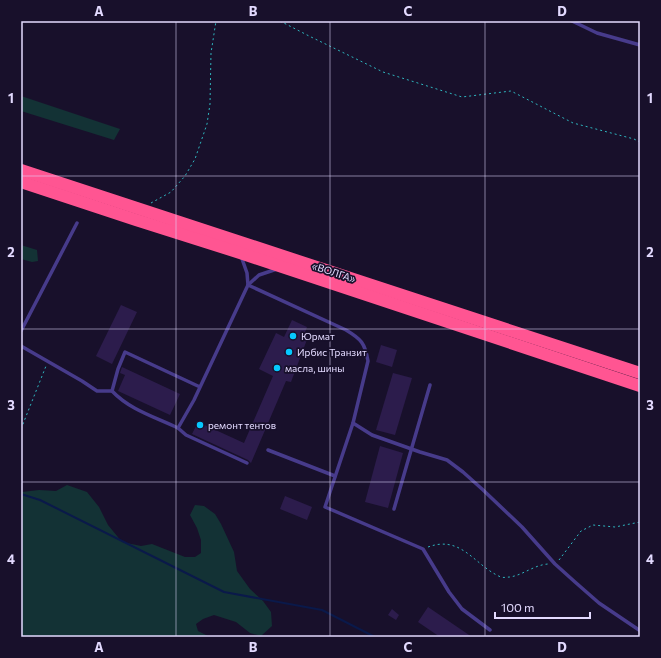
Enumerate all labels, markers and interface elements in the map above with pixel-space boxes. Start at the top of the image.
text: A [94,3,104,19]
text: B [249,3,258,19]
text: C [404,3,413,19]
text: D [557,3,567,19]
text: 1 [8,90,14,106]
text: 1 [647,90,653,106]
text: 2 [7,244,15,260]
text: 2 [646,244,654,260]
street label: «ВОЛГА» [311,259,358,285]
place label: Юрмат [301,330,335,342]
marker: Юрмат [288,331,298,341]
place label: Ирбис Транзит [297,346,367,358]
marker: Ирбис Транзит [284,347,294,357]
place label: масла, шины [285,362,344,374]
marker: масла, шины [272,363,282,373]
text: 3 [7,397,15,413]
text: 3 [646,397,654,413]
place label: ремонт тентов [208,419,276,431]
marker: ремонт тентов [195,420,205,430]
text: 4 [7,551,15,567]
text: 4 [646,551,654,567]
scale bar [495,594,590,620]
text: 100 m [501,600,535,614]
text: A [94,639,104,655]
text: B [249,639,258,655]
text: C [404,639,413,655]
text: D [557,639,567,655]

